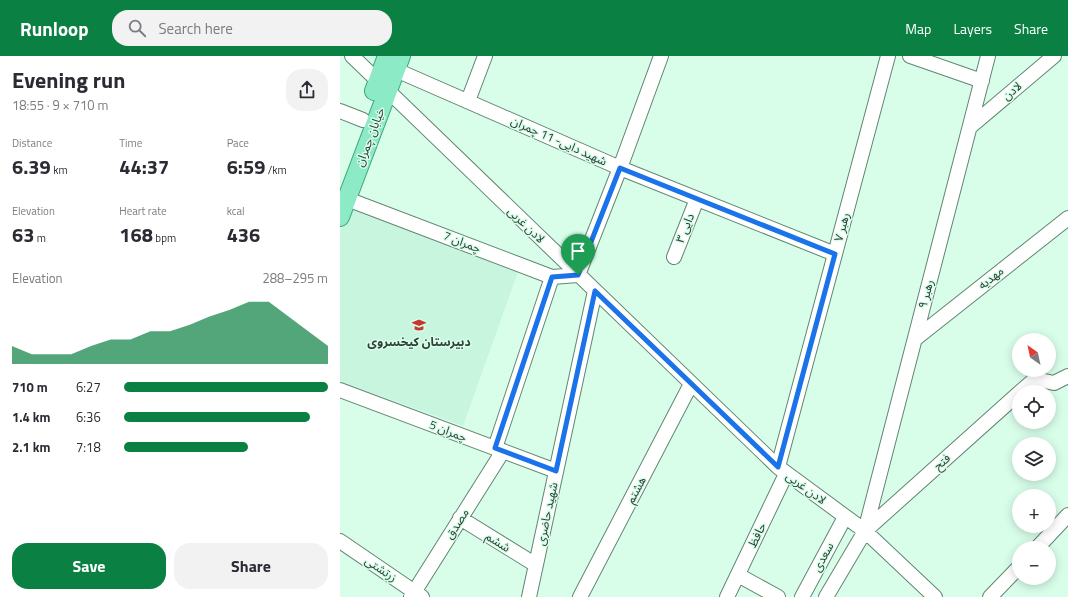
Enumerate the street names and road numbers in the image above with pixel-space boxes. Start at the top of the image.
street label: لادن [998,77,1026,105]
street label: خیابان چمران [350,104,390,169]
street label: شهید دایی- 11 چمران [508,111,610,170]
street label: لادن غربی [503,202,550,247]
street label: دایی ۳ [670,210,699,246]
street label: رهبر ۷ [829,210,854,243]
street label: چمران 7 [441,226,484,257]
street label: مهدیه [974,261,1008,294]
street label: رهبر ۹ [913,277,938,310]
street label: چمران 5 [427,415,470,446]
street label: فتح [929,449,955,475]
street label: لادن غربی [782,466,831,509]
street label: هشتم [621,473,651,507]
street label: شهید حاضری [531,480,562,547]
street label: مصدق [440,505,473,543]
street label: حافظ [742,519,771,551]
street label: ششم [482,527,514,557]
street label: سعدی [807,539,838,575]
street label: زرتشتی [361,551,401,586]

